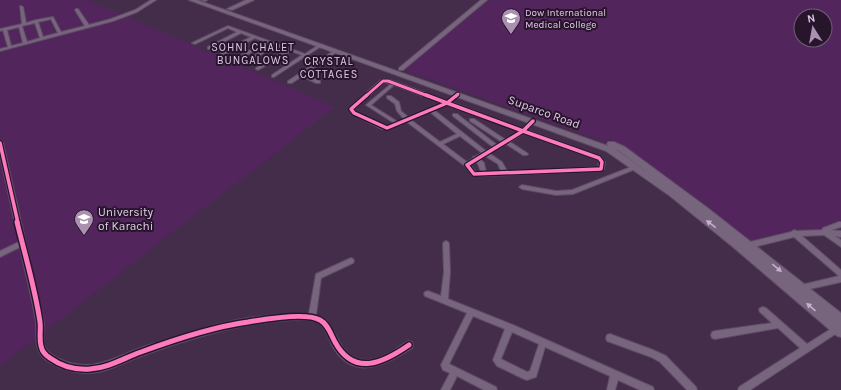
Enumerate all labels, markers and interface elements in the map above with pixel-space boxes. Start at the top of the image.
school or university icon: Dow International Medical College [500,7,522,35]
place label: Dow International Medical College [525,7,606,31]
north arrow [793,8,833,48]
text: N [806,12,816,26]
district label: SOHNI CHALET BUNGALOWS [211,41,295,67]
district label: CRYSTAL COTTAGES [300,55,358,81]
street label: Suparco Road [506,92,582,132]
place label: University of Karachi [98,205,154,233]
school or university icon: University of Karachi [73,208,95,236]
one-way arrow [706,220,717,228]
one-way arrow [772,263,782,272]
one-way arrow [806,302,817,311]

